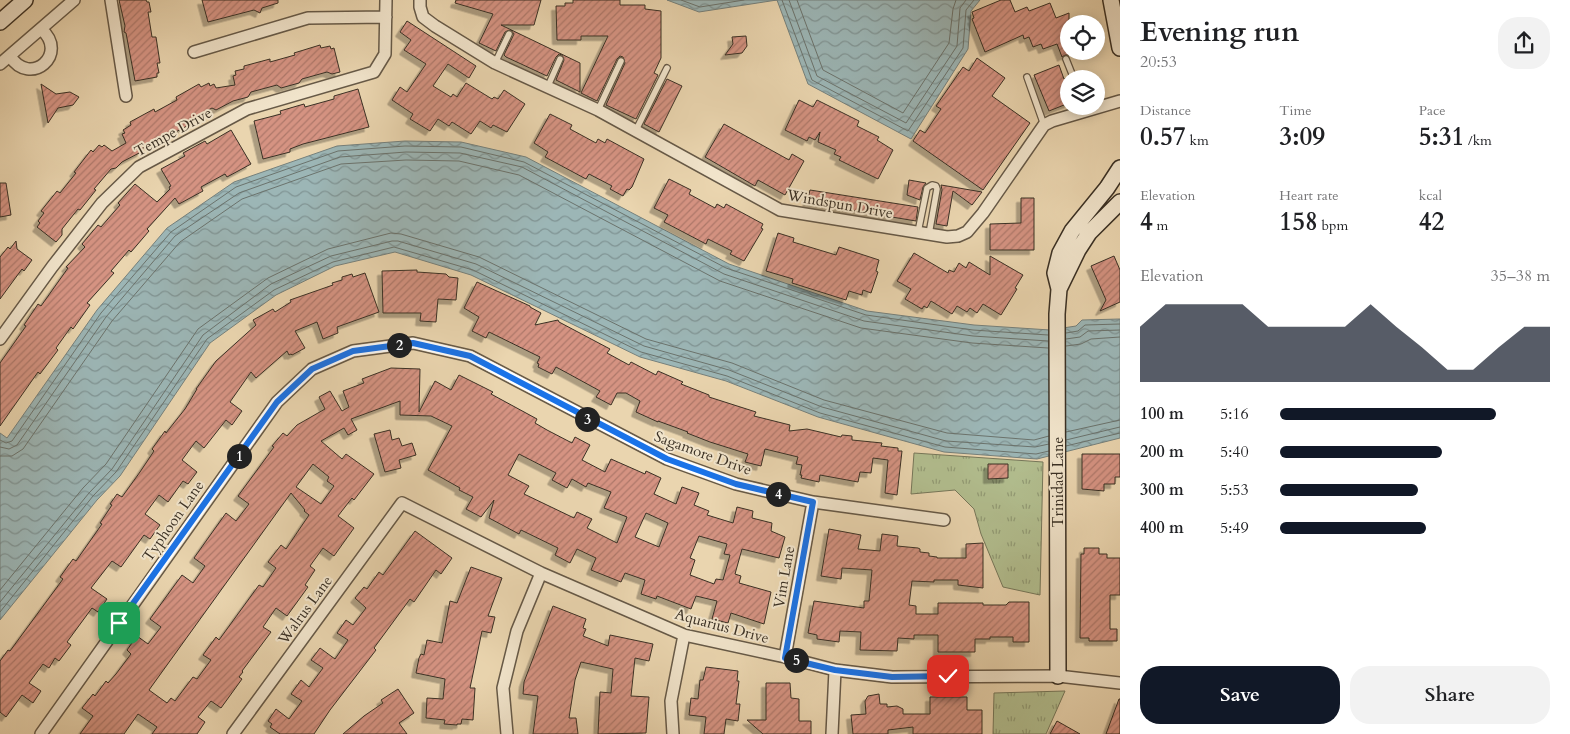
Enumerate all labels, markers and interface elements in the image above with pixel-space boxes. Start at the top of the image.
text: Evening run [1140,13,1299,51]
map controls [1060,15,1105,115]
button: locate [1060,15,1105,60]
button: share [1498,17,1550,69]
text: 20:53 [1140,51,1177,73]
button: layers [1060,70,1105,115]
text: Distance [1140,101,1191,120]
text: Time [1279,101,1312,120]
text: Pace [1419,101,1446,120]
street label: Tempe Drive [131,102,215,161]
text: 0.57 [1140,120,1186,154]
text: 3:09 [1279,120,1325,154]
text: 5:31 [1419,120,1464,154]
text: km [1186,131,1209,150]
text: /km [1464,131,1492,150]
street label: Windspun Drive [784,185,895,223]
text: Elevation [1140,186,1196,205]
text: Heart rate [1279,186,1339,205]
text: kcal [1419,186,1442,205]
text: 4 [1140,205,1153,239]
text: 158 [1279,205,1318,239]
text: 42 [1419,205,1444,239]
text: m [1153,216,1168,235]
text: bpm [1318,216,1348,235]
text: Elevation [1140,265,1204,287]
text: 35–38 m [1491,265,1550,287]
pin: 2 [386,332,412,358]
text: 2 [396,336,403,355]
text: 100 m [1140,403,1184,425]
text: 5:16 [1220,403,1249,425]
pin: 3 [574,406,600,432]
text: 3 [584,410,591,429]
street label: Sagamore Drive [652,426,755,480]
street label: Trinidad Lane [1048,436,1068,527]
text: 200 m [1140,441,1184,463]
text: 5:40 [1220,441,1249,463]
pin: 1 [226,444,252,468]
text: 1 [236,447,243,466]
street label: Typhoon Lane [138,476,208,566]
text: 300 m [1140,479,1184,501]
text: 5:53 [1220,479,1249,501]
pin: 4 [766,482,790,506]
text: 4 [775,485,782,504]
text: 400 m [1140,517,1184,539]
text: 5:49 [1220,517,1249,539]
street label: Vim Lane [769,544,799,610]
street label: Walrus Lane [273,571,337,649]
pin [98,602,140,644]
street label: Aquarius Drive [673,604,771,648]
icon: arrive [105,609,133,637]
pin: 5 [784,648,808,672]
text: 5 [793,651,800,670]
pin [927,655,969,697]
icon: check [934,662,962,690]
button: Save [1140,666,1340,724]
button: Share [1350,666,1550,724]

